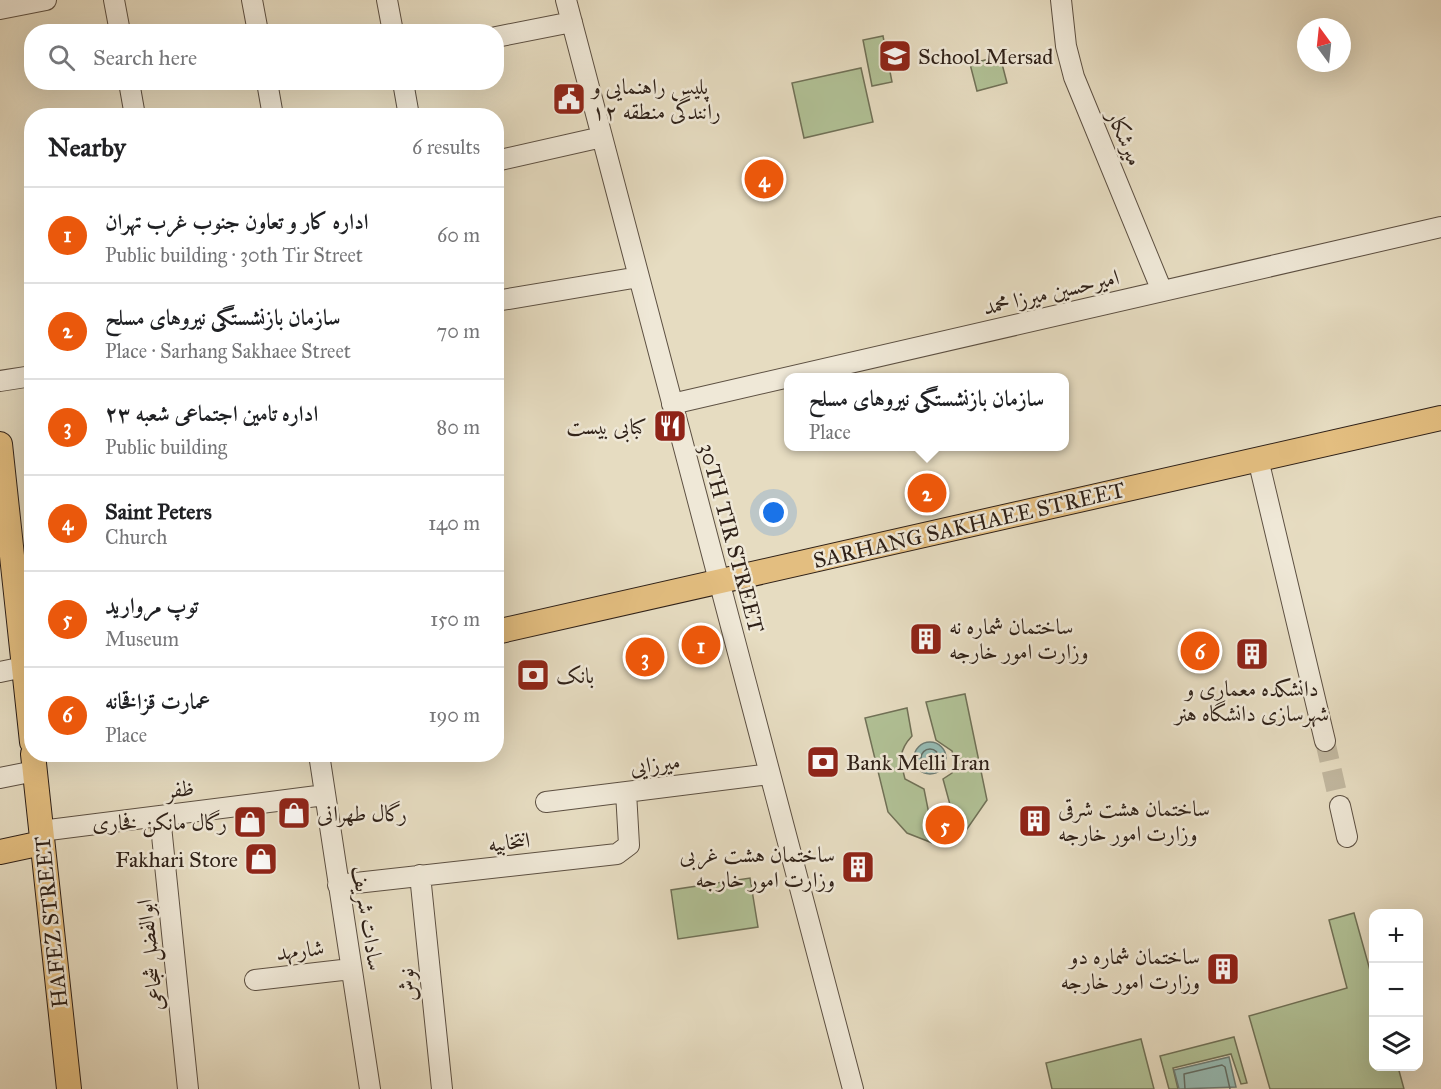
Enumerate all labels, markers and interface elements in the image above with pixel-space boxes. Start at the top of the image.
north arrow [1297,18,1351,72]
search box [24,24,504,90]
school or university icon: School Mersad [877,38,913,74]
icon: search [45,41,78,74]
place label: School Mersad [918,43,1053,70]
text: Search here [93,44,197,71]
place label: پلیس راهنمایی و رانندگی منطقه ۱۲ [590,73,721,125]
public building icon: پلیس راهنمایی و رانندگی منطقه ۱۲ [551,81,587,117]
street label: میرشکار [1101,104,1149,170]
text: Nearby [48,131,126,163]
text: 6 results [412,135,480,159]
pin: 4 [744,156,783,201]
text: اداره کار و تعاون جنوب غرب تهران [105,208,369,235]
text: 1 [64,223,71,247]
text: 60 m [437,223,480,247]
text: Public building · 30th Tir Street [105,243,363,267]
street label: امیرحسین میرزا محمد [980,263,1122,321]
text: سازمان بازنشستگی نیروهای مسلح [105,304,341,331]
text: 2 [63,319,72,343]
text: 70 m [437,319,480,343]
text: Place · Sarhang Sakhaee Street [105,339,351,363]
popup [784,373,1069,451]
text: سازمان بازنشستگی نیروهای مسلح [809,385,1044,412]
text: اداره تامین اجتماعی شعبه ۲۳ [105,400,318,427]
restaurant icon: کبابی بیست [652,408,688,444]
place label: کبابی بیست [566,413,647,443]
text: 3 [64,415,72,439]
text: 80 m [437,415,480,439]
text: Place [809,420,851,444]
text: Public building [105,435,227,459]
street label: 30TH TIR STREET [694,440,770,636]
pin: 2 [908,470,946,516]
street label: SARHANG SAKHAEE STREET [811,476,1127,574]
text: Saint Peters [105,498,212,525]
your location [759,498,788,527]
text: 4 [62,511,73,535]
text: 140 m [428,511,480,535]
text: Church [105,525,167,549]
text: توپ مروارید [105,592,198,619]
text: 5 [63,607,72,631]
text: 150 m [430,607,480,631]
place label: ساختمان شماره نه وزارت امور خارجه [949,613,1089,665]
building icon: ساختمان شماره نه وزارت امور خارجه [908,621,944,657]
pin: 1 [682,622,720,668]
text: Museum [105,627,179,651]
pin: 6 [1180,628,1220,674]
pin: 3 [626,634,664,680]
building icon: دانشکده معماری و شهرسازی دانشگاه هنر [1234,636,1270,672]
bank icon: بانک [515,657,551,693]
place label: بانک [556,662,594,689]
place label: دانشکده معماری و شهرسازی دانشگاه هنر [1173,675,1329,728]
text: عمارت قزاقخانه [105,688,210,715]
text: 6 [62,703,73,727]
text: 190 m [429,703,480,727]
text: Place [105,723,147,747]
bank icon: Bank Melli Iran [805,744,841,780]
street label: میرزایی [628,748,682,782]
place label: Bank Melli Iran [846,749,990,776]
street label: ظفر [162,774,196,805]
shop icon: رگال طهرانی [276,795,312,831]
place label: ساختمان هشت شرقی وزارت امور خارجه [1058,795,1210,847]
place label: رگال طهرانی [317,800,407,828]
pin: 5 [926,802,964,848]
building icon: ساختمان هشت شرقی وزارت امور خارجه [1017,803,1053,839]
shop icon: رگال مانکن فخاری [232,804,268,840]
place label: رگال مانکن فخاری [92,809,227,838]
street label: انتخابیه [487,826,531,858]
street label: HAFEZ STREET [29,835,73,1009]
shop icon: Fakhari Store [243,841,279,877]
place label: ساختمان هشت غربی وزارت امور خارجه [680,841,835,893]
place label: Fakhari Store [115,846,238,873]
building icon: ساختمان هشت غربی وزارت امور خارجه [840,849,876,885]
street label: سادات شریف [345,864,390,973]
street label: ابوالفضل شجاعی [131,898,171,1012]
map controls [1369,909,1423,1071]
button: + [1369,909,1423,963]
street label: شارمهد [274,934,326,967]
place label: ساختمان شماره دو وزارت امور خارجه [1061,943,1200,995]
building icon: ساختمان شماره دو وزارت امور خارجه [1205,951,1241,987]
button: − [1369,963,1423,1017]
street label: نوش [392,967,422,1003]
button: layers [1369,1017,1423,1071]

